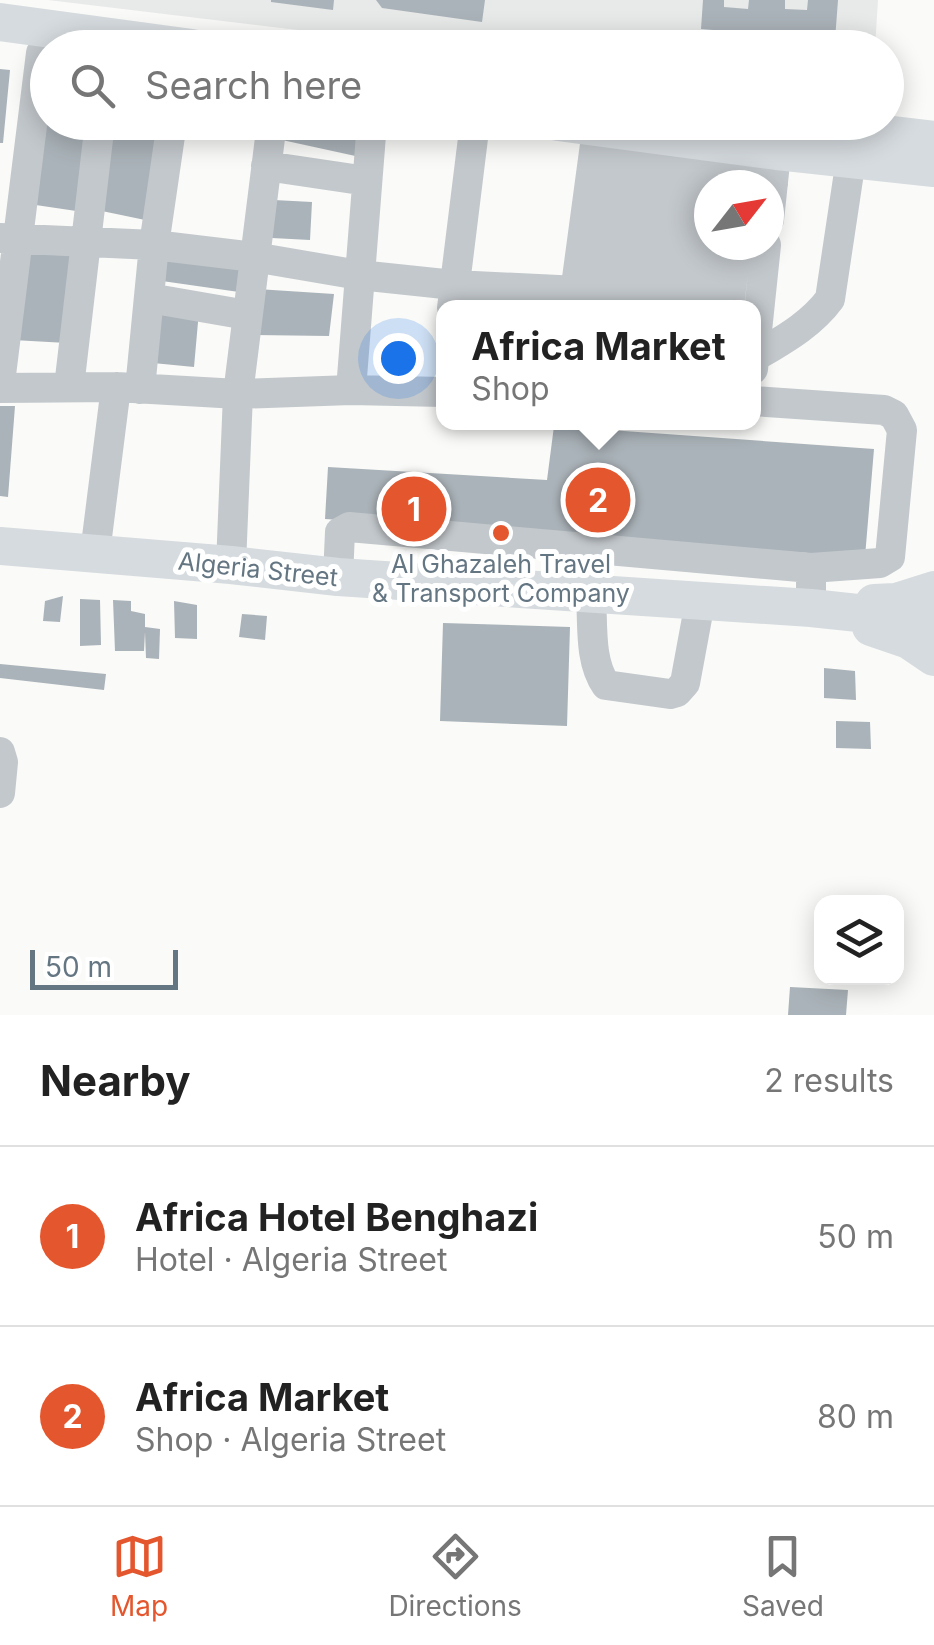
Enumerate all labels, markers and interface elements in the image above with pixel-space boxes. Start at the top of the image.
search box [30,30,904,140]
icon: search [65,58,120,113]
text: Search here [145,62,362,108]
north arrow [694,170,784,260]
popup [436,300,761,430]
text: Africa Market [471,323,726,369]
your location [373,333,424,384]
text: Shop [471,369,550,408]
pin: 2 [566,462,630,538]
pin: 1 [382,472,446,546]
marker: Al Ghazaleh Travel & Transport Company [490,522,512,544]
street label: Algeria Street [177,546,339,592]
place label: Al Ghazaleh Travel & Transport Company [372,549,630,608]
map controls [814,895,904,985]
button: layers [814,895,904,985]
scale bar [30,945,178,990]
text: 50 m [45,950,112,984]
text: Nearby [40,1055,191,1106]
text: 2 results [764,1061,894,1100]
text: Africa Hotel Benghazi [135,1194,538,1240]
text: 1 [66,1217,79,1256]
text: 50 m [817,1217,894,1256]
text: Hotel · Algeria Street [135,1240,447,1279]
text: Africa Market [135,1374,389,1420]
text: 2 [62,1397,83,1436]
text: 80 m [817,1397,894,1436]
text: Shop · Algeria Street [135,1420,446,1459]
tab: Map [110,1529,168,1623]
tab: Directions [388,1529,522,1623]
tab: Saved [742,1529,824,1623]

